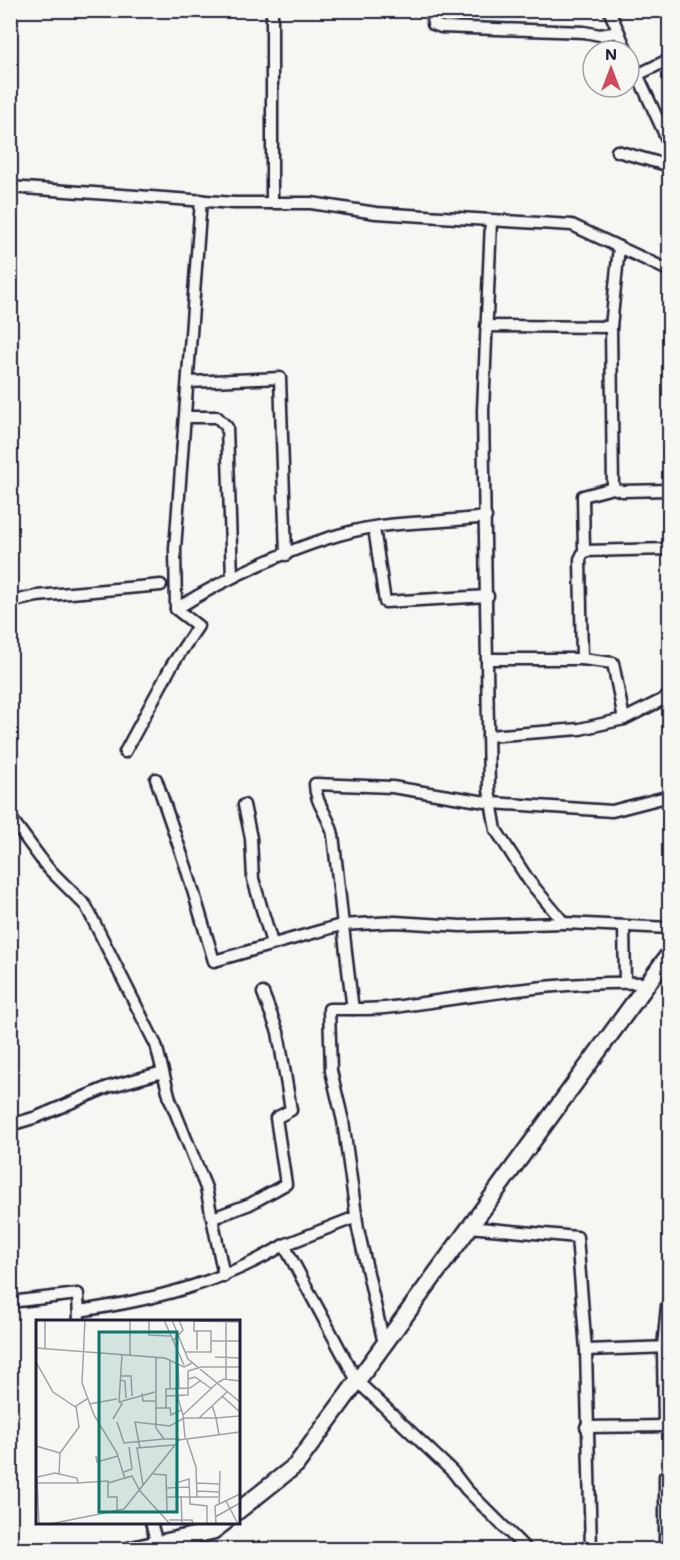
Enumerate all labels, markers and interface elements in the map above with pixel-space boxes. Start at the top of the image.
north arrow [581,39,641,99]
text: N [605,43,617,64]
inset map [36,1320,240,1524]

